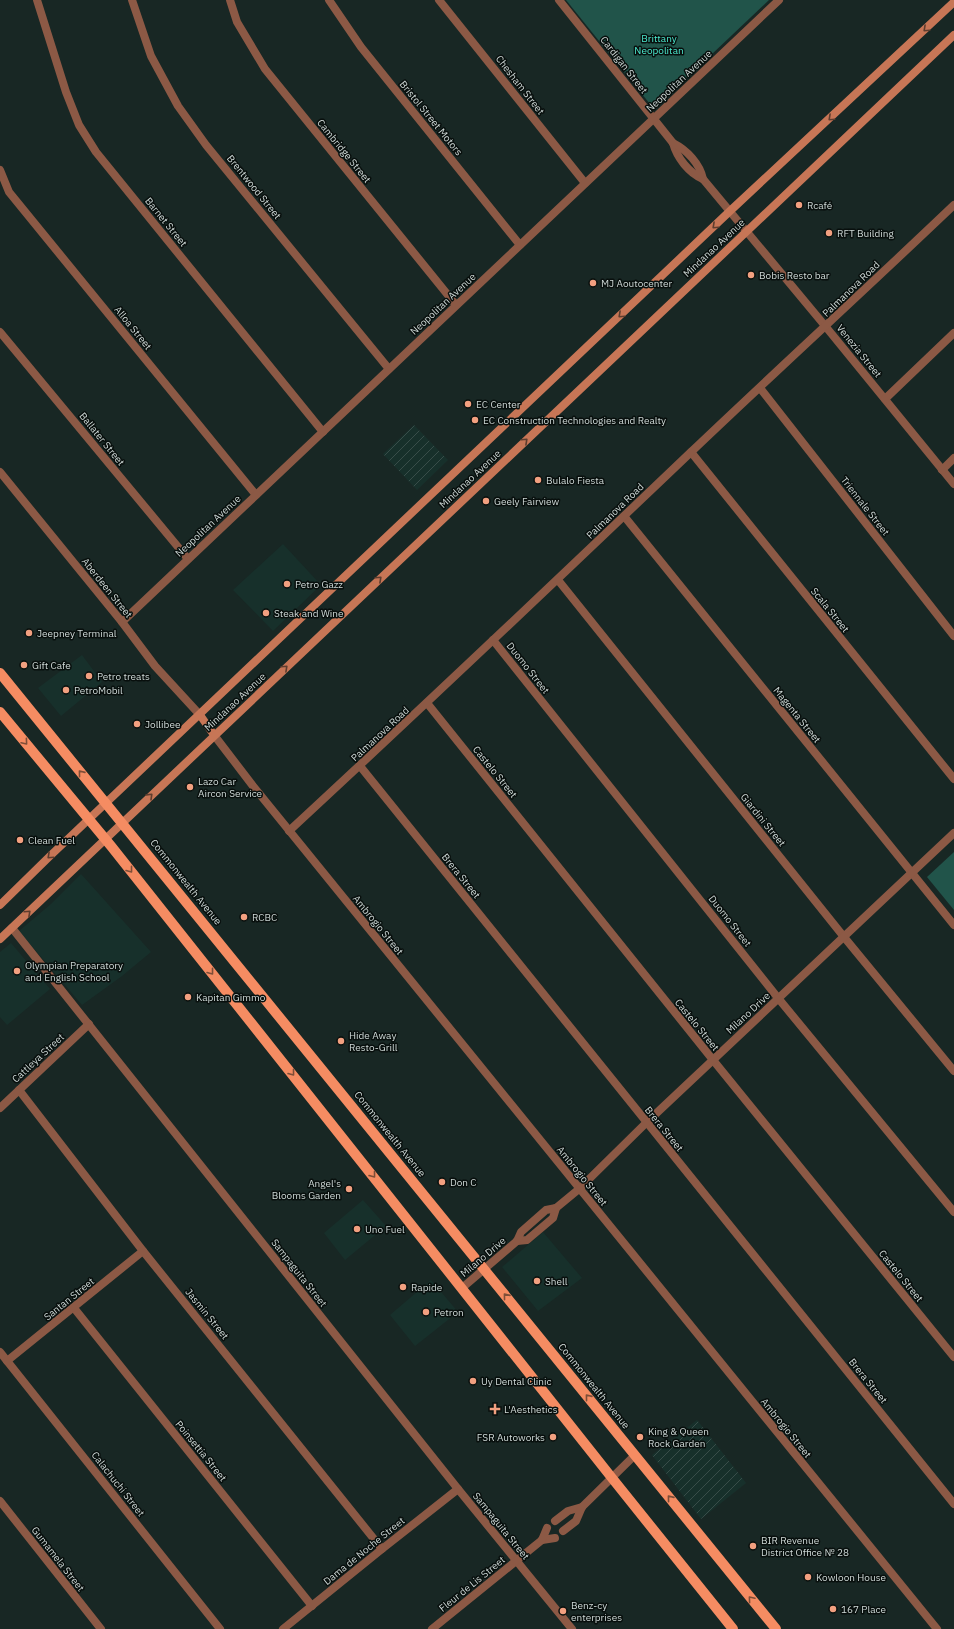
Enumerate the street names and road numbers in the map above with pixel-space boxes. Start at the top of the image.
street label: Cardigan Street [597,34,651,97]
street label: Neopolitan Avenue [643,47,715,115]
street label: Chesham Street [493,53,548,118]
street label: Bristol Street Motors [397,78,465,158]
street label: Cambridge Street [314,116,374,186]
street label: Brentwood Street [224,152,284,222]
street label: Barnet Street [142,195,190,250]
street label: Mindanao Avenue [680,216,748,280]
street label: Palmanova Road [820,258,882,320]
street label: Neopolitan Avenue [407,270,479,338]
street label: Alloa Street [111,303,155,353]
street label: Venezia Street [834,322,885,381]
street label: Ballater Street [76,410,128,469]
street label: Mindanao Avenue [436,447,504,511]
street label: Triennale Street [838,474,892,539]
street label: Palmanova Road [584,480,646,542]
street label: Neopolitan Avenue [172,492,244,560]
street label: Aberdeen Street [79,555,136,621]
street label: Scala Street [808,585,852,635]
street label: Duomo Street [504,640,553,697]
street label: Mindanao Avenue [201,670,269,734]
street label: Magenta Street [770,684,824,746]
street label: Palmanova Road [348,704,412,764]
street label: Castelo Street [470,743,520,801]
street label: Giardini Street [738,791,789,850]
street label: Commonwealth Avenue [147,836,225,928]
street label: Brera Street [439,851,483,902]
street label: Ambrogio Street [350,892,406,958]
street label: Duomo Street [706,893,755,950]
street label: Milano Drive [723,989,773,1037]
street label: Castelo Street [672,996,722,1054]
street label: Cattleya Street [9,1030,67,1085]
street label: Commonwealth Avenue [351,1088,429,1180]
street label: Brera Street [642,1104,686,1155]
street label: Ambrogio Street [554,1143,610,1209]
street label: Milano Drive [458,1234,509,1280]
street label: Sampaguita Street [268,1236,330,1310]
street label: Castelo Street [876,1247,926,1305]
street label: Santan Street [41,1274,97,1323]
street label: Jasmin Street [182,1286,232,1343]
street label: Commonwealth Avenue [555,1340,633,1432]
street label: Brera Street [846,1356,890,1407]
street label: Ambrogio Street [758,1395,814,1461]
street label: Poinsettia Street [172,1418,230,1484]
street label: Calachuchi Street [89,1449,148,1520]
street label: Sampaguita Street [470,1490,532,1563]
street label: Dama de Noche Street [321,1514,408,1588]
street label: Gumamela Street [29,1524,88,1594]
street label: Fleur de Lis Street [436,1553,508,1615]

